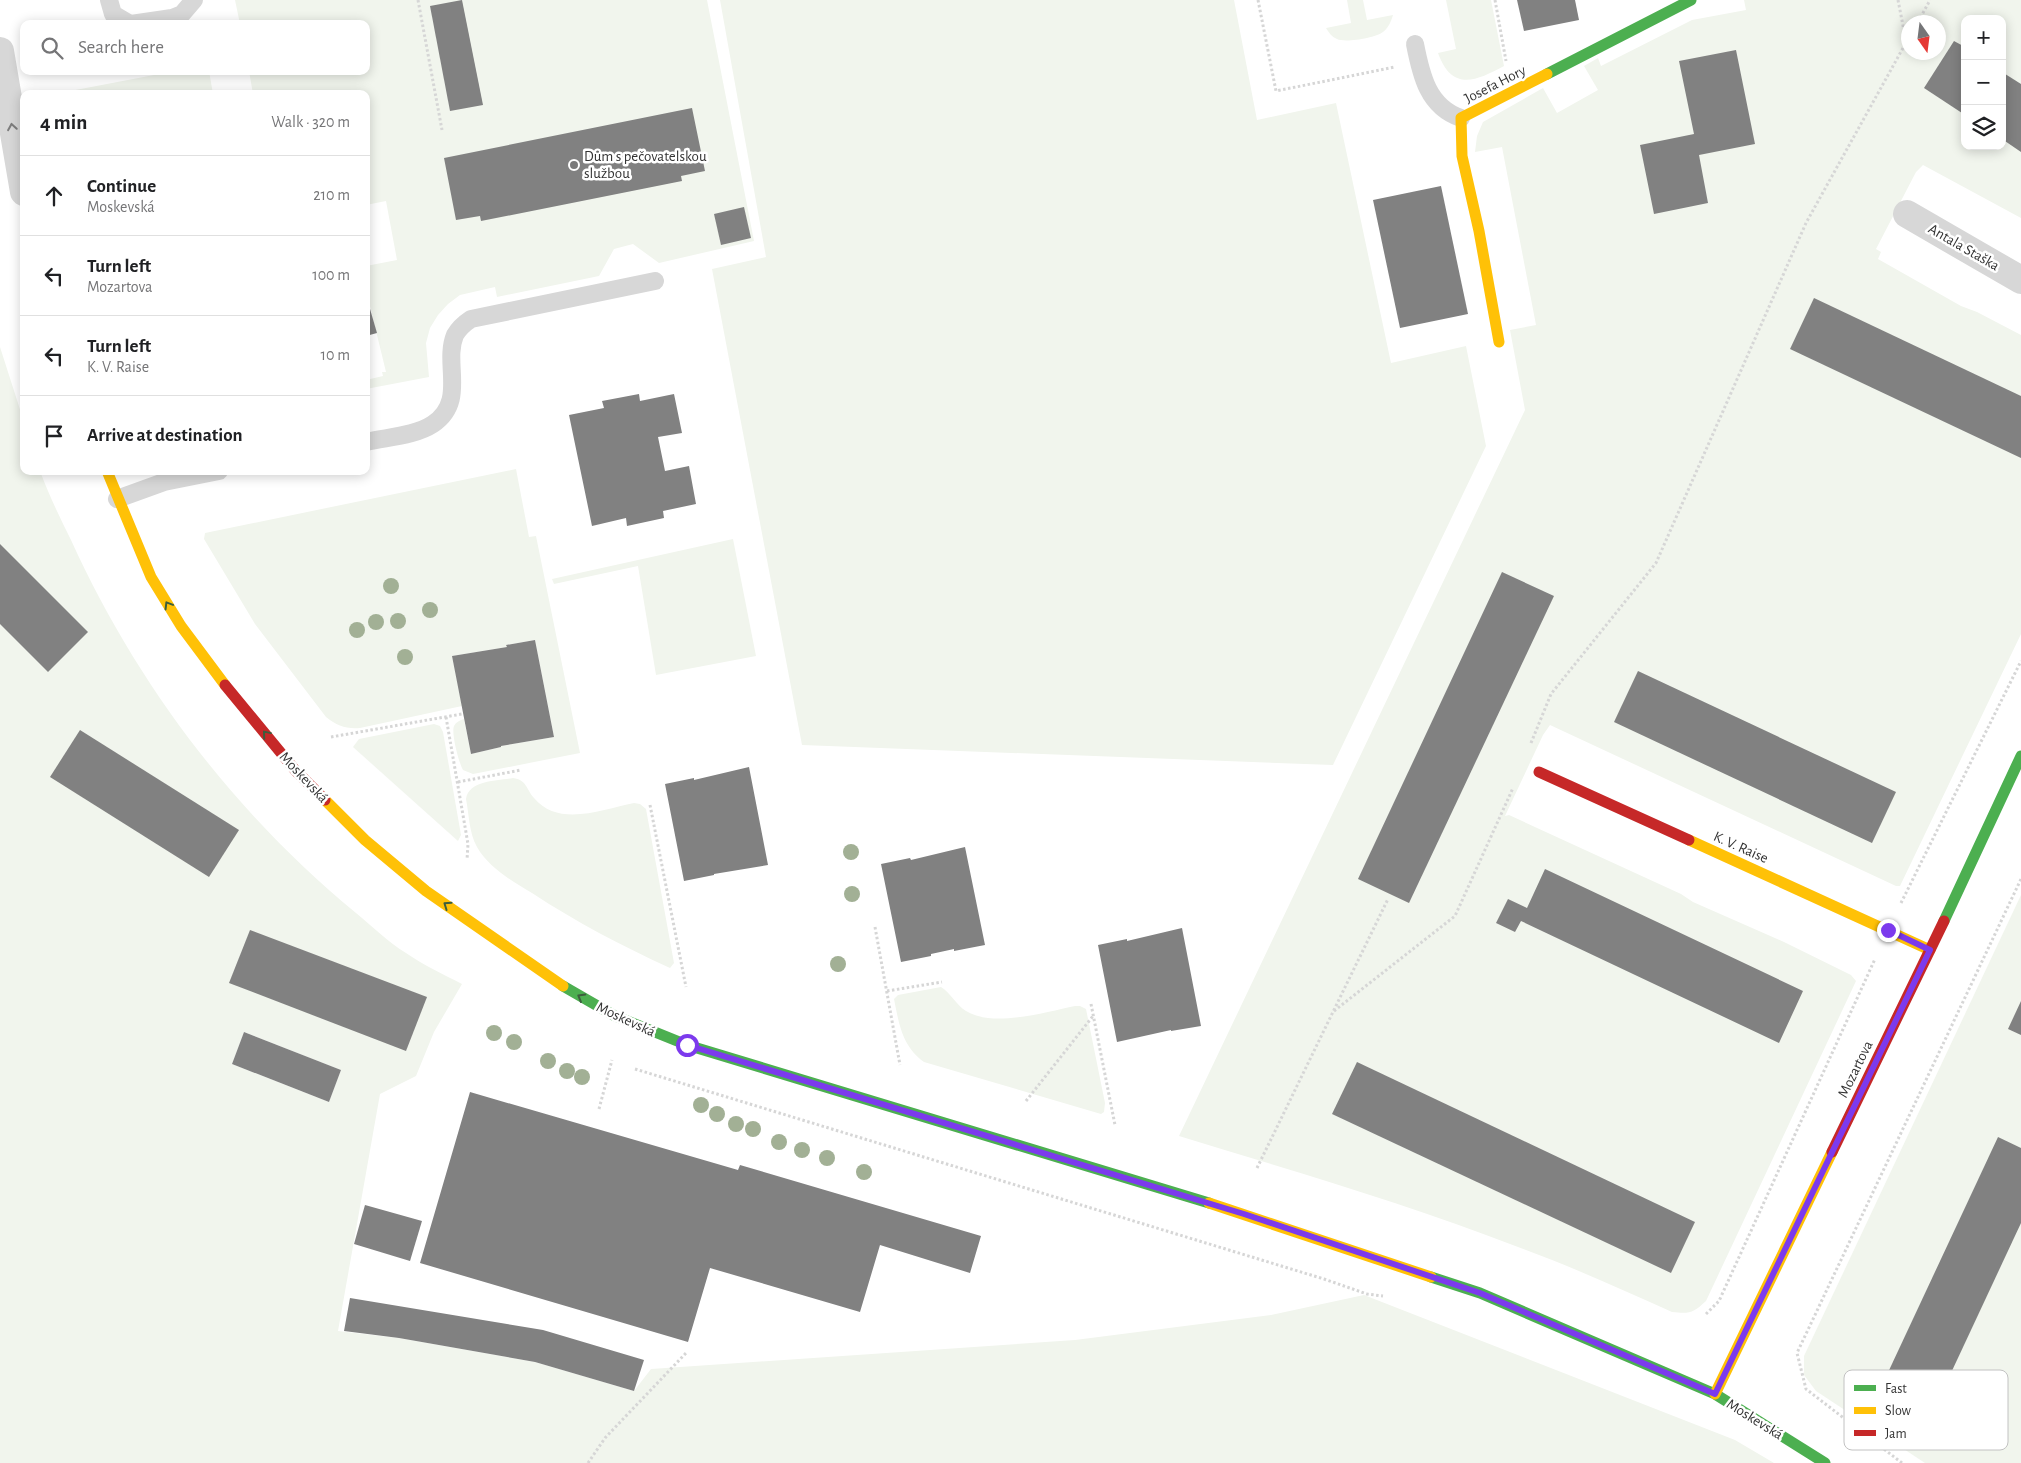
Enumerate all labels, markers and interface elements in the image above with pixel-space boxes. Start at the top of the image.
north arrow [1901,15,1946,60]
map controls [1961,15,2006,150]
button: + [1961,15,2006,60]
search box [20,20,370,75]
icon: search [38,34,66,62]
text: Search here [78,38,164,57]
button: − [1961,60,2006,105]
street label: Josefa Hory [1462,62,1529,106]
button: layers [1961,105,2006,150]
text: 4 min [40,112,87,133]
text: Walk · 320 m [271,114,350,130]
one-way arrow [7,123,17,132]
place label: Dům s pečovatelskou službou [584,149,707,181]
marker: Dům s pečovatelskou službou [568,159,580,171]
text: Continue [87,177,156,196]
icon: ahead [40,182,68,210]
text: 210 m [313,187,350,203]
text: Moskevská [87,199,155,215]
street label: Antala Staška [1926,221,2002,274]
text: Turn left [87,257,151,276]
icon: left [40,262,68,290]
text: 100 m [312,267,350,283]
text: Mozartova [87,279,152,295]
text: Turn left [87,337,151,356]
icon: left [40,342,68,370]
text: 10 m [321,347,350,363]
text: K. V. Raise [87,359,149,375]
icon: arrive [40,422,68,450]
text: Arrive at destination [87,426,243,445]
one-way arrow [165,601,174,610]
one-way arrow [262,731,271,740]
street label: Moskevská [277,749,331,806]
street label: K. V. Raise [1711,829,1771,866]
one-way arrow [444,903,453,911]
route end [1877,919,1900,942]
one-way arrow [578,993,587,1003]
street label: Moskevská [594,999,658,1040]
route start [676,1034,699,1057]
street label: Mozartova [1835,1038,1876,1100]
legend [1844,1370,2008,1450]
text: Fast [1885,1382,1907,1396]
street label: Moskevská [1724,1396,1786,1443]
text: Slow [1885,1404,1912,1418]
text: Jam [1885,1427,1907,1441]

